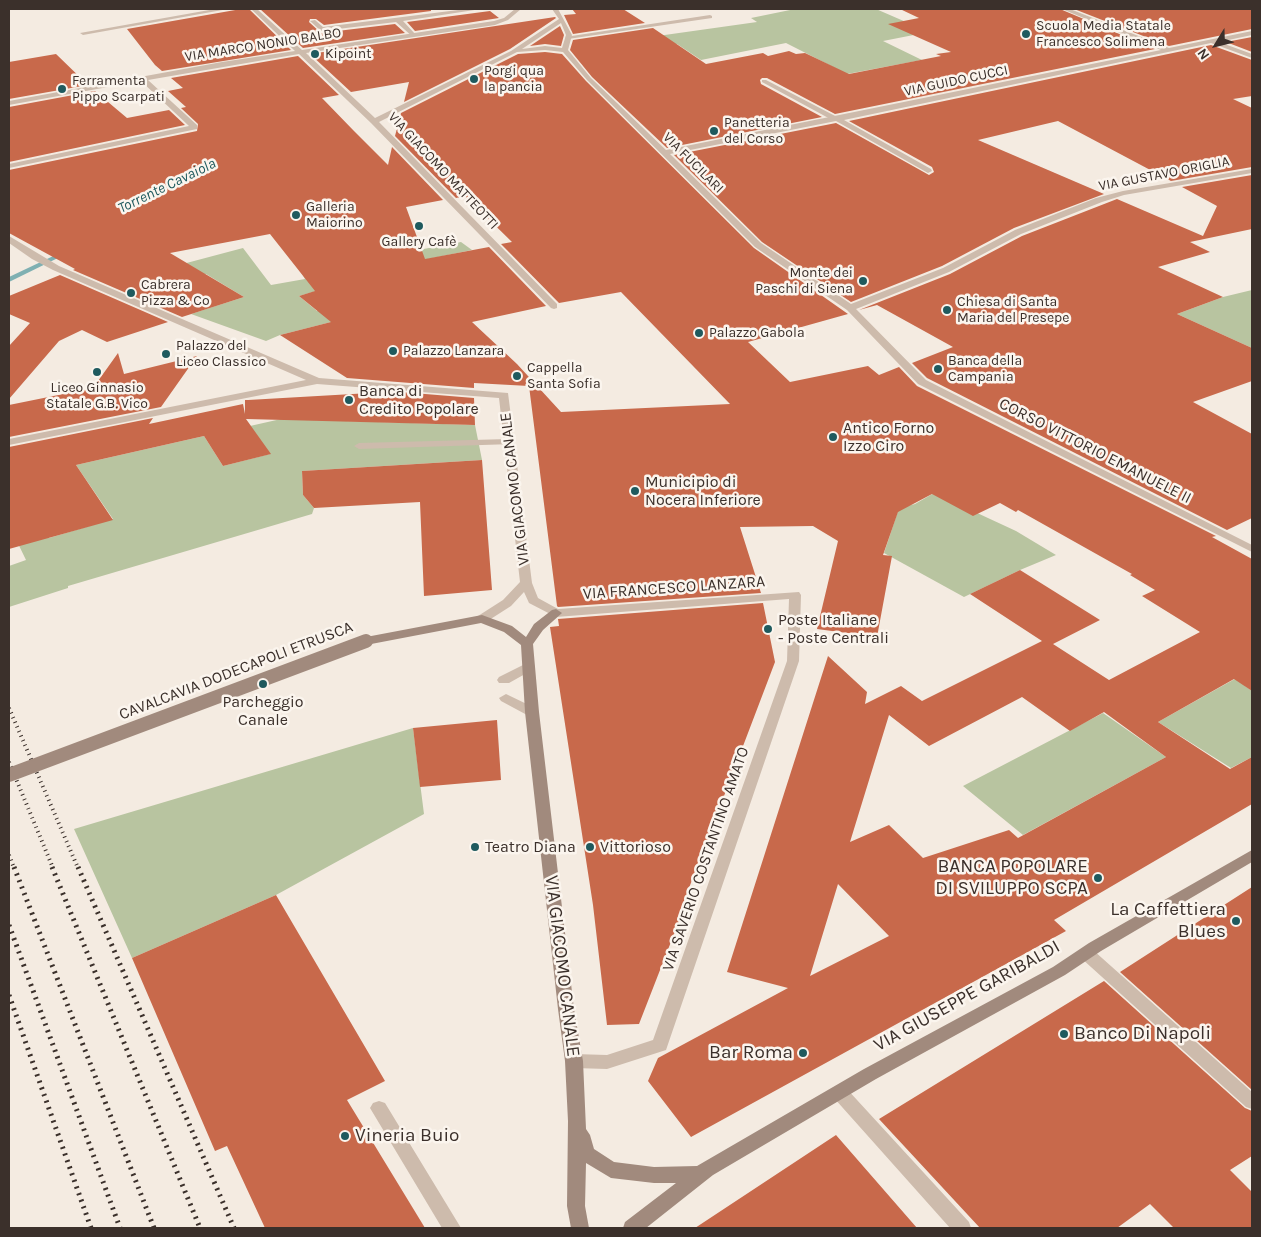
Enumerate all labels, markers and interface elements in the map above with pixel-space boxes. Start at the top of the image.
place label: Scuola Media Statale Francesco Solimena [1036,18,1171,50]
north arrow [1191,20,1241,70]
street label: VIA MARCO NONIO BALBO [184,24,342,66]
marker: Scuola Media Statale Francesco Solimena [1020,28,1032,40]
text: N [1194,45,1213,63]
place label: Kipoint [325,46,371,62]
marker: Kipoint [309,48,321,60]
street label: VIA GUIDO CUCCI [903,62,1009,100]
place label: Porgi qua la pancia [484,63,544,95]
place label: Ferramenta Pippo Scarpati [72,73,165,105]
marker: Porgi qua la pancia [468,73,480,85]
marker: Ferramenta Pippo Scarpati [56,83,68,95]
street label: VIA GIACOMO MATTEOTTI [384,109,502,233]
place label: Panetteria del Corso [724,115,790,148]
marker: Panetteria del Corso [708,125,720,137]
street label: VIA FUCILARI [659,129,727,197]
street label: VIA GUSTAVO ORIGLIA [1097,153,1231,195]
water label: Torrente Cavaiola [115,155,219,217]
place label: Galleria Maiorino [306,199,363,232]
marker: Galleria Maiorino [290,209,302,221]
marker: Gallery Cafè [413,220,425,232]
place label: Gallery Cafè [382,234,456,250]
place label: Monte dei Paschi di Siena [755,265,853,298]
marker: Monte dei Paschi di Siena [857,275,869,287]
place label: Cabrera Pizza & Co [141,277,210,310]
marker: Cabrera Pizza & Co [125,287,137,299]
place label: Chiesa di Santa Maria del Presepe [957,294,1069,326]
marker: Chiesa di Santa Maria del Presepe [941,304,953,316]
place label: Palazzo Gabola [709,325,805,341]
marker: Palazzo Gabola [693,327,705,339]
place label: Palazzo del Liceo Classico [176,338,266,371]
place label: Palazzo Lanzara [403,343,504,359]
marker: Palazzo Lanzara [387,345,399,357]
marker: Palazzo del Liceo Classico [160,348,172,360]
place label: Banca della Campania [948,353,1022,386]
place label: Cappella Santa Sofia [527,360,601,392]
marker: Banca della Campania [932,363,944,375]
marker: Liceo Ginnasio Statale G.B. Vico [91,366,103,378]
marker: Cappella Santa Sofia [511,370,523,382]
place label: Liceo Ginnasio Statale G.B. Vico [46,380,148,412]
place label: Banca di Credito Popolare [359,381,479,419]
marker: Banca di Credito Popolare [343,394,355,406]
street label: CORSO VITTORIO EMANUELE II [996,394,1194,508]
street label: VIA GIACOMO CANALE [496,411,534,567]
place label: Antico Forno Izzo Ciro [843,418,934,456]
marker: Antico Forno Izzo Ciro [827,431,839,443]
place label: Municipio di Nocera Inferiore [645,472,761,510]
marker: Municipio di Nocera Inferiore [629,485,641,497]
street label: VIA FRANCESCO LANZARA [582,572,766,604]
place label: Poste Italiane - Poste Centrali [778,610,889,648]
street label: CAVALCAVIA DODECAPOLI ETRUSCA [116,617,356,725]
marker: Poste Italiane - Poste Centrali [762,623,774,635]
marker: Parcheggio Canale [257,678,269,690]
place label: Parcheggio Canale [222,692,304,730]
street label: VIA SAVERIO COSTANTINO AMATO [659,744,753,974]
place label: Teatro Diana [485,837,576,857]
place label: Vittorioso [600,837,671,857]
marker: Teatro Diana [469,841,481,853]
marker: Vittorioso [584,841,596,853]
place label: BANCA POPOLARE DI SVILUPPO SCPA [935,856,1088,900]
marker: BANCA POPOLARE DI SVILUPPO SCPA [1092,872,1104,884]
street label: VIA GIACOMO CANALE [540,874,584,1058]
place label: La Caffettiera Blues [1110,899,1226,943]
marker: La Caffettiera Blues [1230,915,1242,927]
street label: VIA GIUSEPPE GARIBALDI [870,935,1064,1057]
place label: Banco Di Napoli [1074,1023,1211,1045]
marker: Banco Di Napoli [1058,1028,1070,1040]
place label: Bar Roma [709,1042,793,1064]
marker: Bar Roma [797,1047,809,1059]
place label: Vineria Buio [355,1125,459,1147]
marker: Vineria Buio [339,1130,351,1142]

